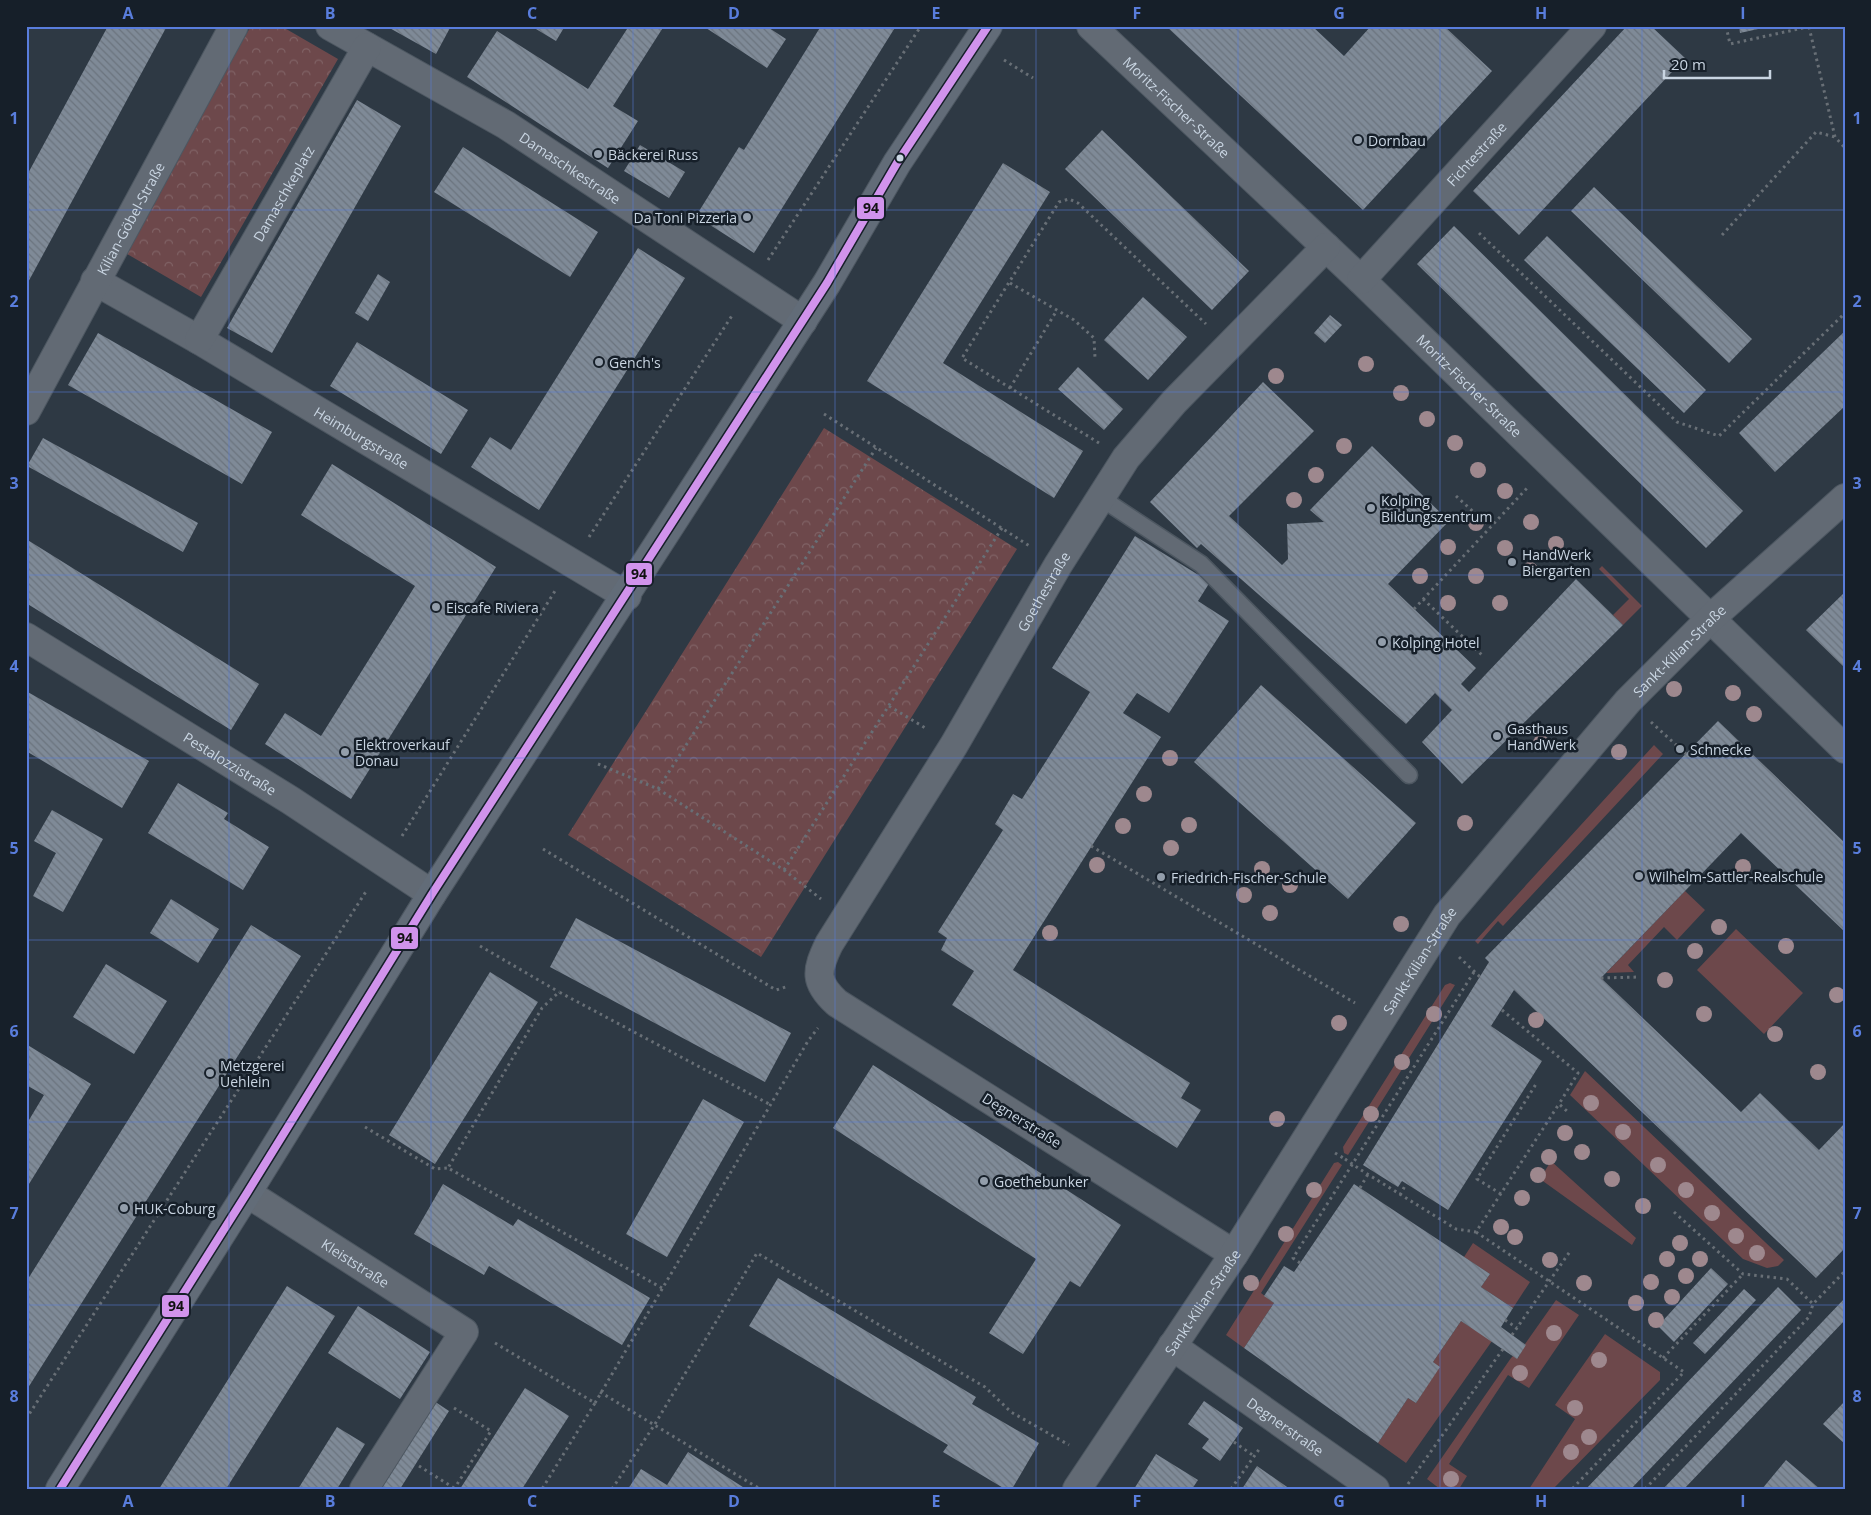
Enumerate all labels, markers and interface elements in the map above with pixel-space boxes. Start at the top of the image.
text: A [122,2,134,24]
text: B [325,2,335,24]
text: C [527,2,537,24]
text: D [728,2,740,24]
text: E [932,2,941,24]
text: F [1133,2,1141,24]
text: G [1333,2,1345,24]
text: H [1535,2,1547,24]
text: I [1740,2,1746,24]
scale bar [1664,48,1770,80]
street label: Moritz-Fischer-Straße [1119,52,1235,162]
text: 20 m [1671,54,1706,74]
text: 1 [9,107,19,129]
text: 1 [1852,107,1862,129]
street label: Fichtestraße [1442,117,1510,190]
street label: Damaschkestraße [516,127,625,208]
place label: Dornbau [1368,131,1426,150]
marker: Dornbau [1352,134,1364,146]
street label: Damaschkeplatz [248,142,318,245]
place label: Bäckerei Russ [608,145,698,164]
marker: Bäckerei Russ [592,148,604,160]
unlabelled marker [895,153,905,163]
street label: Kilian-Göbel-Straße [92,158,168,278]
line badge: 94 [856,196,885,220]
text: 94 [863,198,879,217]
place label: Da Toni Pizzeria [634,208,737,227]
marker: Da Toni Pizzeria [741,211,753,223]
text: 2 [9,290,19,312]
text: 2 [1852,290,1862,312]
street label: Moritz-Fischer-Straße [1413,330,1527,441]
place label: Gench's [609,353,661,372]
marker: Gench's [593,356,605,368]
street label: Heimburgstraße [311,402,412,473]
text: 3 [9,472,19,494]
text: 3 [1852,472,1862,494]
place label: Kolping Bildungszentrum [1381,491,1492,526]
marker: Kolping Bildungszentrum [1365,502,1377,514]
place label: HandWerk Biergarten [1522,545,1592,580]
street label: Goethestraße [1012,547,1074,635]
marker: HandWerk Biergarten [1506,556,1518,568]
line badge: 94 [625,562,653,586]
text: 94 [631,564,647,583]
place label: Eiscafe Riviera [446,598,539,617]
street label: Sankt-Kilian-Straße [1628,600,1730,701]
marker: Eiscafe Riviera [430,601,442,613]
place label: Kolping Hotel [1392,633,1480,652]
marker: Kolping Hotel [1376,636,1388,648]
text: 4 [9,655,19,677]
text: 4 [1852,655,1862,677]
place label: Gasthaus HandWerk [1507,719,1577,754]
street label: Pestalozzistraße [180,727,280,799]
marker: Gasthaus HandWerk [1491,730,1503,742]
place label: Elektroverkauf Donau [355,735,451,770]
place label: Schnecke [1690,740,1751,759]
marker: Schnecke [1674,743,1686,755]
marker: Elektroverkauf Donau [339,746,351,758]
text: 5 [9,837,19,859]
text: 5 [1852,837,1862,859]
place label: Wilhelm-Sattler-Realschule [1649,867,1823,886]
place label: Friedrich-Fischer-Schule [1171,868,1327,887]
marker: Wilhelm-Sattler-Realschule [1633,870,1645,882]
marker: Friedrich-Fischer-Schule [1155,871,1167,883]
street label: Sankt-Kilian-Straße [1378,902,1460,1017]
line badge: 94 [390,926,419,950]
text: 94 [397,928,413,947]
text: 6 [9,1020,19,1042]
text: 6 [1852,1020,1862,1042]
place label: Metzgerei Uehlein [220,1056,285,1091]
marker: Metzgerei Uehlein [204,1067,216,1079]
street label: Degnerstraße [979,1088,1065,1152]
place label: Goethebunker [994,1172,1089,1191]
marker: Goethebunker [978,1175,990,1187]
place label: HUK-Coburg [134,1199,216,1218]
text: 7 [9,1202,19,1224]
marker: HUK-Coburg [118,1202,130,1214]
text: 7 [1852,1202,1862,1224]
street label: Kleiststraße [318,1234,393,1291]
street label: Sankt-Kilian-Straße [1160,1245,1244,1359]
line badge: 94 [161,1294,190,1318]
text: 94 [168,1296,184,1315]
text: 8 [9,1385,19,1407]
text: 8 [1852,1385,1862,1407]
street label: Degnerstraße [1244,1392,1328,1460]
text: A [122,1490,134,1512]
text: B [325,1490,335,1512]
text: C [527,1490,537,1512]
text: D [728,1490,740,1512]
text: E [932,1490,941,1512]
text: F [1133,1490,1141,1512]
text: G [1333,1490,1345,1512]
text: H [1535,1490,1547,1512]
text: I [1740,1490,1746,1512]

